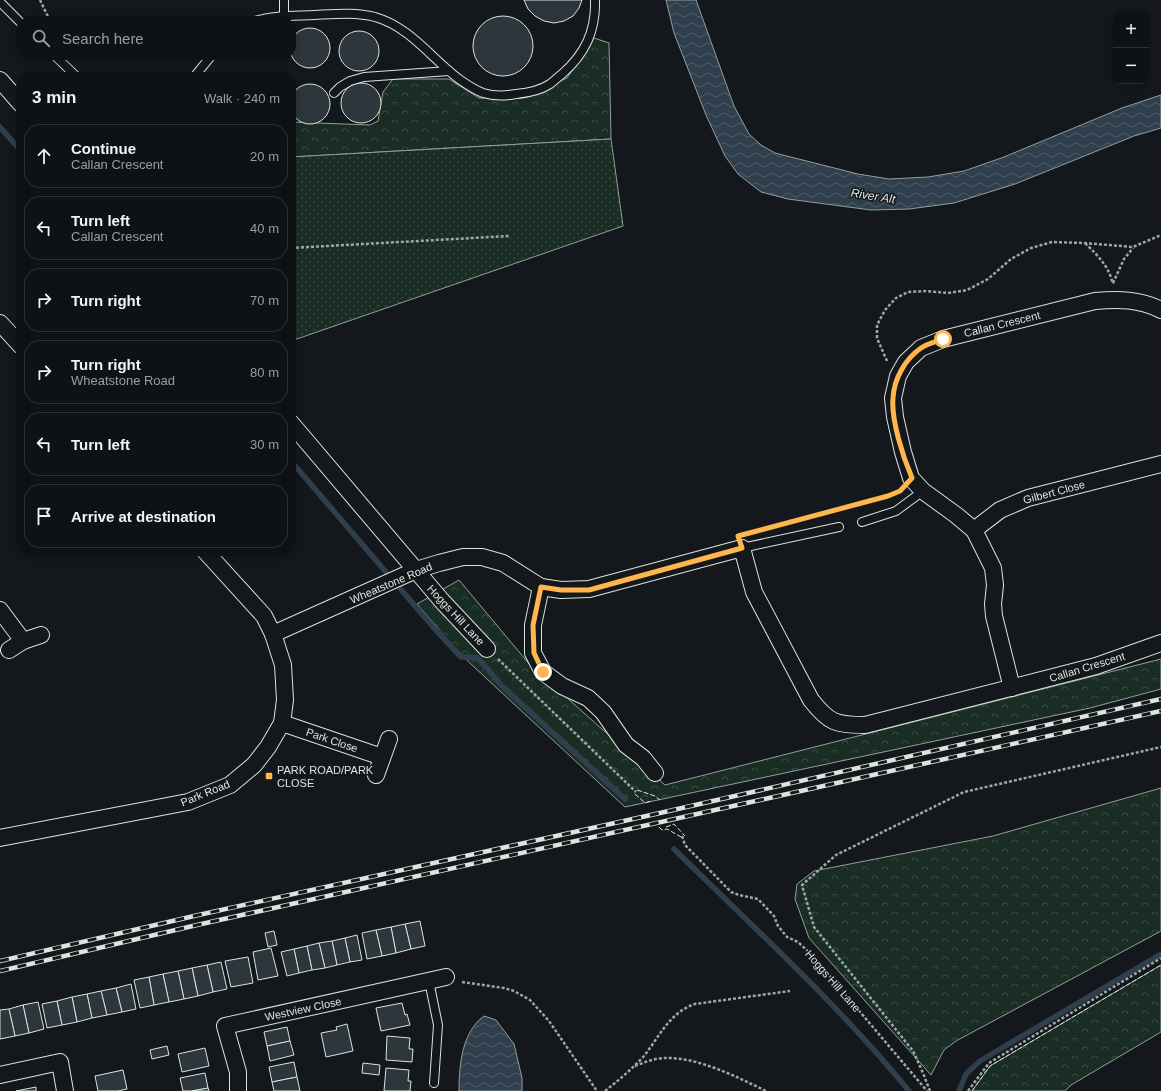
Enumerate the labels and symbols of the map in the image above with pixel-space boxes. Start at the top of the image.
water label: River Alt [850,186,897,207]
street label: Callan Crescent [963,309,1041,339]
route start [934,330,952,348]
street label: Gilbert Close [1022,478,1086,506]
street label: Wheatstone Road [348,560,434,606]
street label: Hoggs Hill Lane [425,583,487,647]
street label: Callan Crescent [1048,650,1126,684]
route end [534,663,552,681]
street label: Park Close [305,726,359,754]
place label: PARK ROAD/PARK CLOSE [277,764,374,789]
marker: PARK ROAD/PARK CLOSE [264,771,274,781]
street label: Park Road [179,778,231,808]
street label: Hoggs Hill Lane [803,948,863,1014]
street label: Westview Close [264,995,342,1023]

